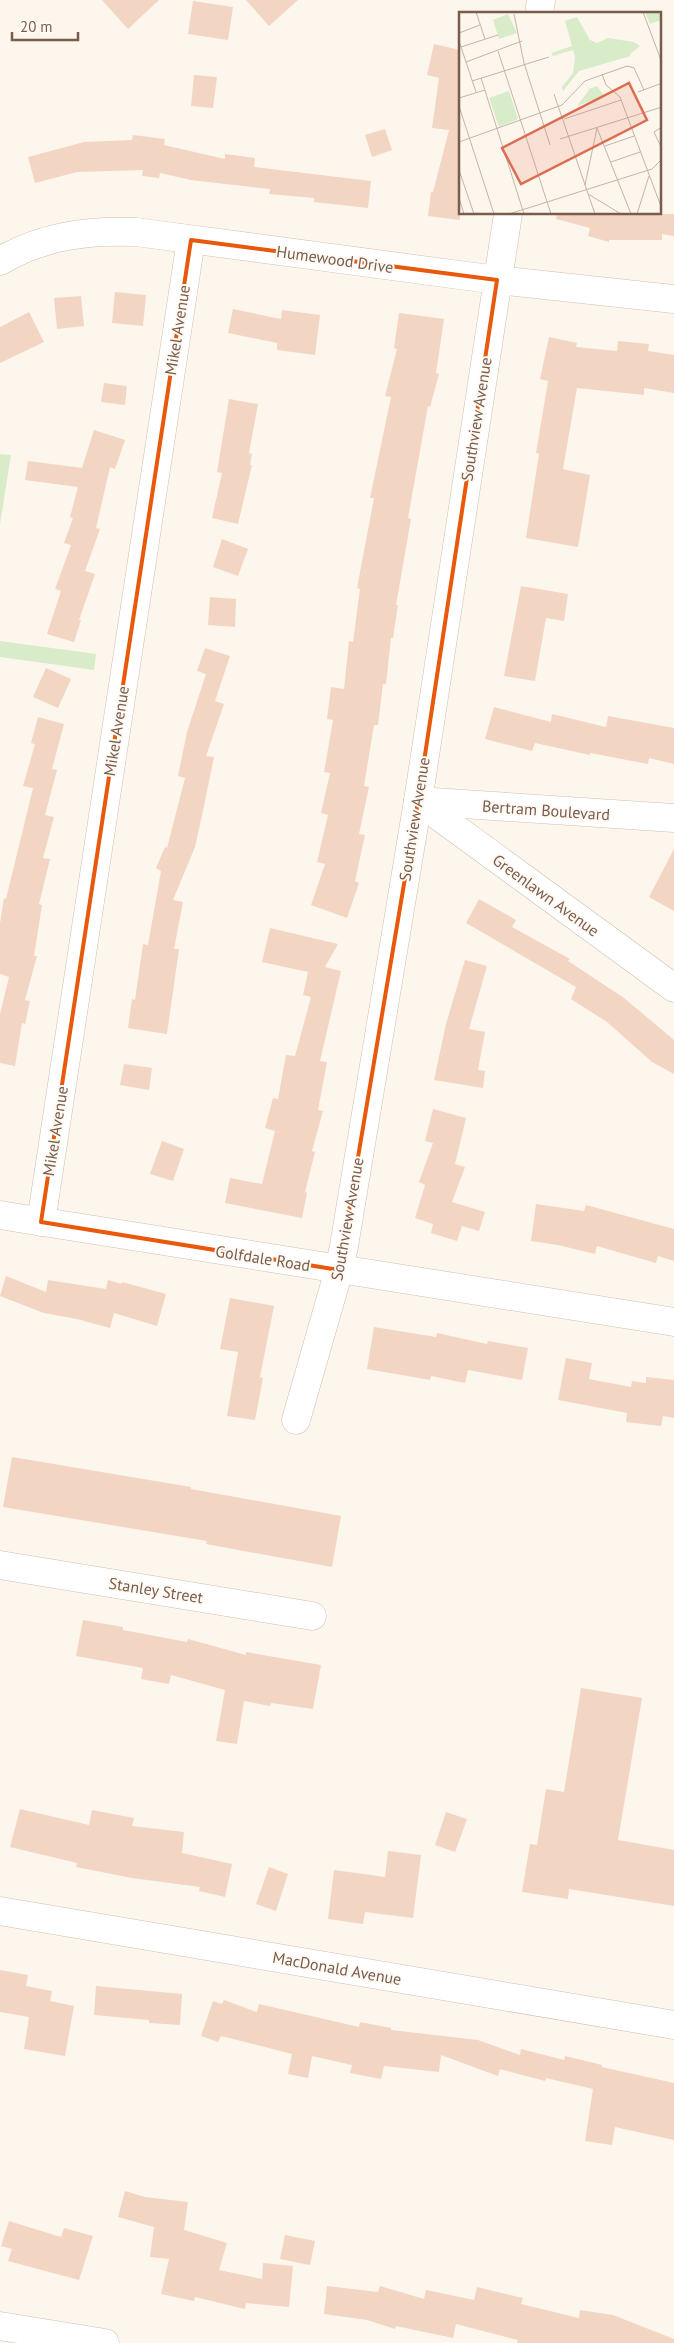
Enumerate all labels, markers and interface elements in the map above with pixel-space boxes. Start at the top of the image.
scale bar [12,10,79,42]
inset map [459,12,662,215]
text: 20 m [20,17,53,36]
street label: Humewood Drive [275,241,395,277]
street label: Mikel Avenue [160,284,194,376]
street label: Southview Avenue [456,356,496,482]
street label: Mikel Avenue [99,685,133,777]
street label: Southview Avenue [394,756,434,882]
street label: Bertram Boulevard [481,796,611,824]
street label: Greenlawn Avenue [489,850,603,940]
street label: Mikel Avenue [38,1085,72,1177]
street label: Southview Avenue [326,1156,368,1282]
street label: Golfdale Road [214,1241,312,1275]
street label: Stanley Street [107,1573,205,1607]
street label: MacDonald Avenue [271,1947,403,1989]

